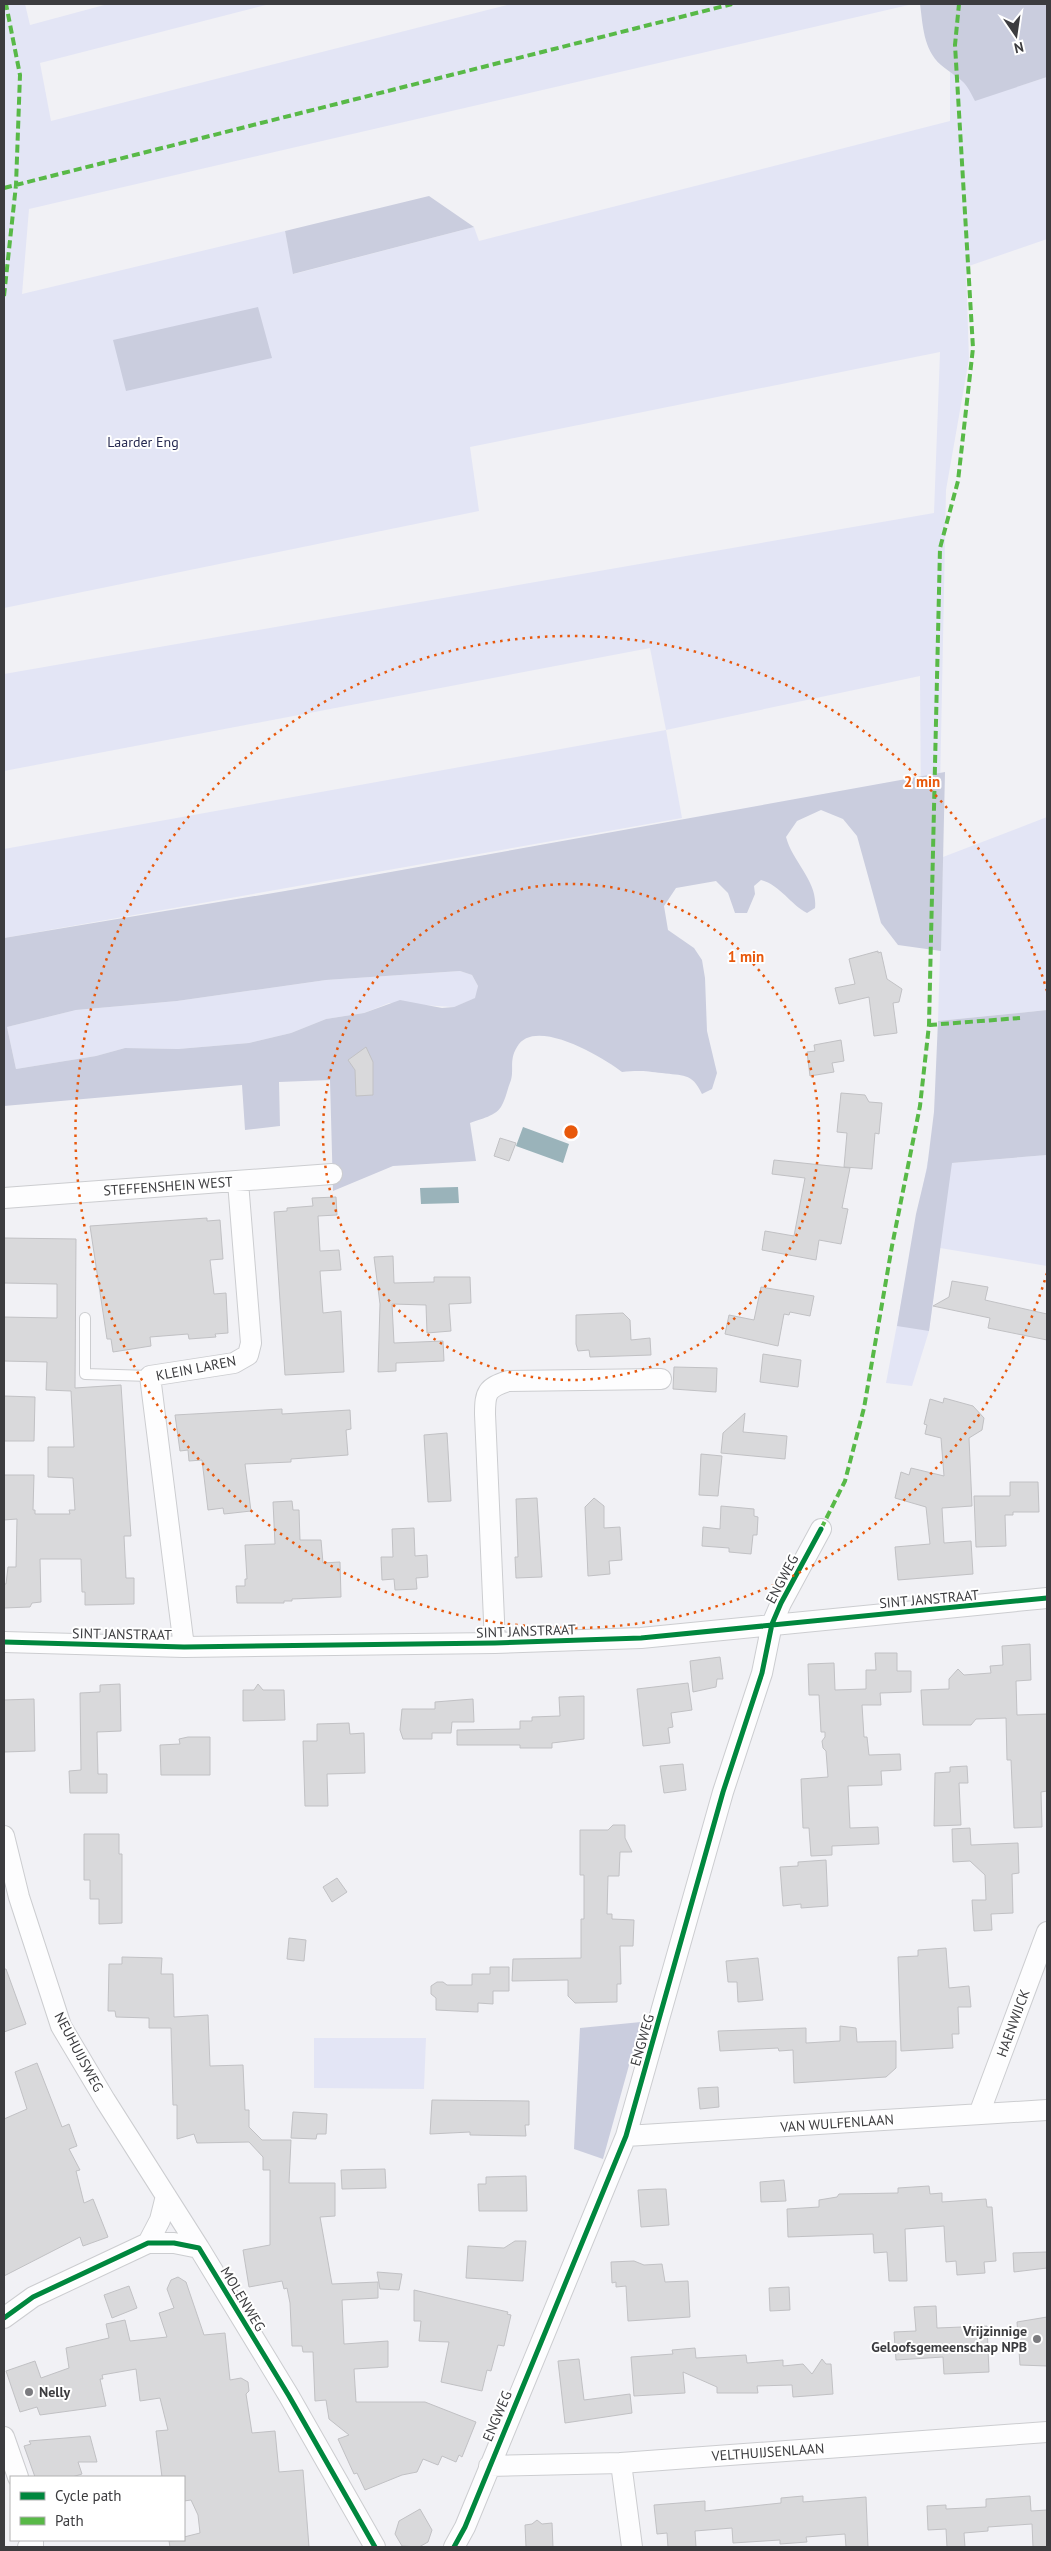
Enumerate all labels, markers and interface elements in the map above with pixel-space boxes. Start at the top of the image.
north arrow [991,10,1041,60]
text: N [1012,38,1025,57]
park label: Laarder Eng [107,433,179,451]
text: 2 min [904,772,940,791]
text: 1 min [728,947,764,966]
centre of rings [562,1123,580,1141]
street label: STEFFENSHEIN WEST [103,1172,234,1200]
street label: KLEIN LAREN [154,1351,238,1385]
street label: ENGWEG [762,1551,802,1607]
street label: SINT JANSTRAAT [878,1586,980,1612]
street label: SINT JANSTRAAT [476,1620,576,1642]
street label: SINT JANSTRAAT [72,1624,172,1644]
street label: HAENWIJCK [992,1986,1034,2059]
street label: NEUHUIJSWEG [50,2009,108,2095]
street label: ENGWEG [626,2012,658,2068]
street label: VAN WULFENLAAN [779,2110,894,2136]
street label: MOLENWEG [217,2263,269,2335]
place label: Vrijzinnige Geloofsgemeenschap NPB [871,2322,1027,2356]
marker: Vrijzinnige Geloofsgemeenschap NPB [1031,2333,1043,2345]
place label: Nelly [39,2383,71,2401]
marker: Nelly [23,2386,35,2398]
street label: ENGWEG [478,2388,516,2444]
street label: VELTHUIJSENLAAN [710,2439,825,2465]
legend [10,2476,185,2541]
text: Cycle path [55,2486,121,2505]
text: Path [55,2511,84,2530]

